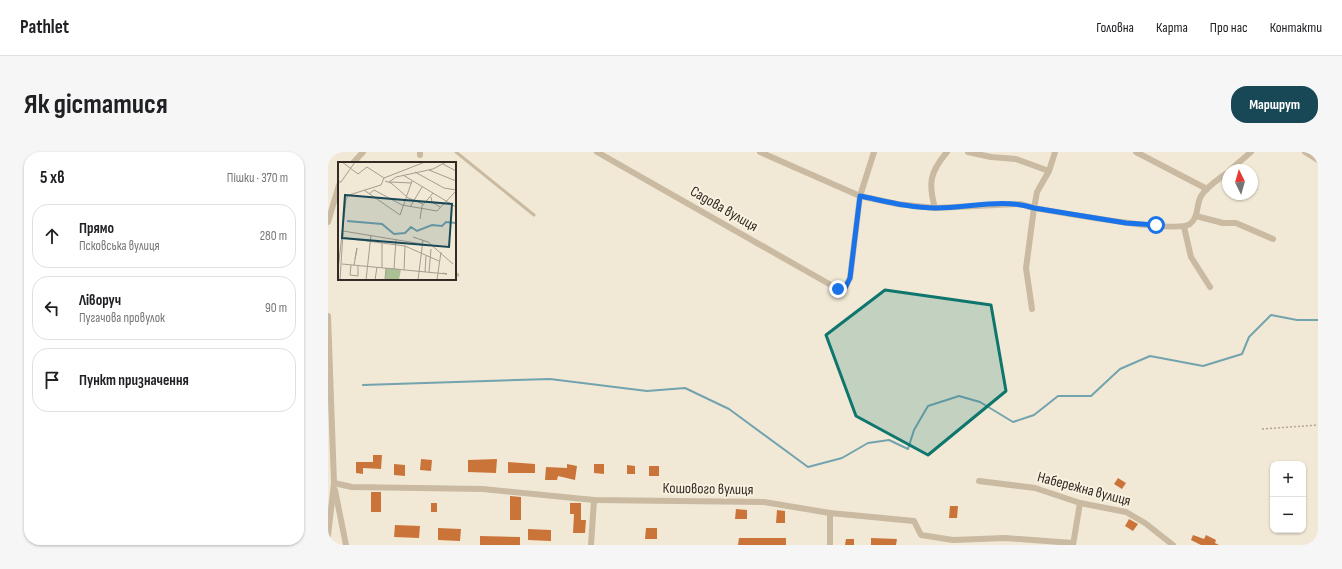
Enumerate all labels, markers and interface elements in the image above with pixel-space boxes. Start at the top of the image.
text: Pathlet [20,16,69,39]
text: Головна [1096,19,1134,36]
text: Карта [1156,19,1188,36]
text: Про нас [1210,19,1248,36]
text: Контакти [1270,19,1322,36]
button: Маршрут [1231,86,1318,123]
text: Як дістатися [24,88,168,121]
inset map [338,162,456,280]
north arrow [1222,164,1258,200]
text: 5 хв [40,168,65,188]
text: Пішки · 370 m [227,170,288,186]
street label: Садова вулиця [687,182,761,236]
route start [1147,216,1165,234]
text: Прямо [79,219,114,238]
icon: ahead [41,225,63,247]
text: 280 m [260,228,287,244]
text: Псковська вулиця [79,238,160,254]
route end [829,280,847,298]
text: Ліворуч [79,291,121,310]
icon: left [41,297,63,319]
text: 90 m [265,300,287,316]
text: Пугачова провулок [79,310,165,326]
icon: arrive [41,369,63,391]
text: Пункт призначення [79,371,189,390]
map controls [1270,461,1306,533]
button: + [1270,461,1306,497]
street label: Набережна вулиця [1035,467,1133,511]
street label: Кошового вулиця [662,479,754,499]
button: − [1270,497,1306,533]

